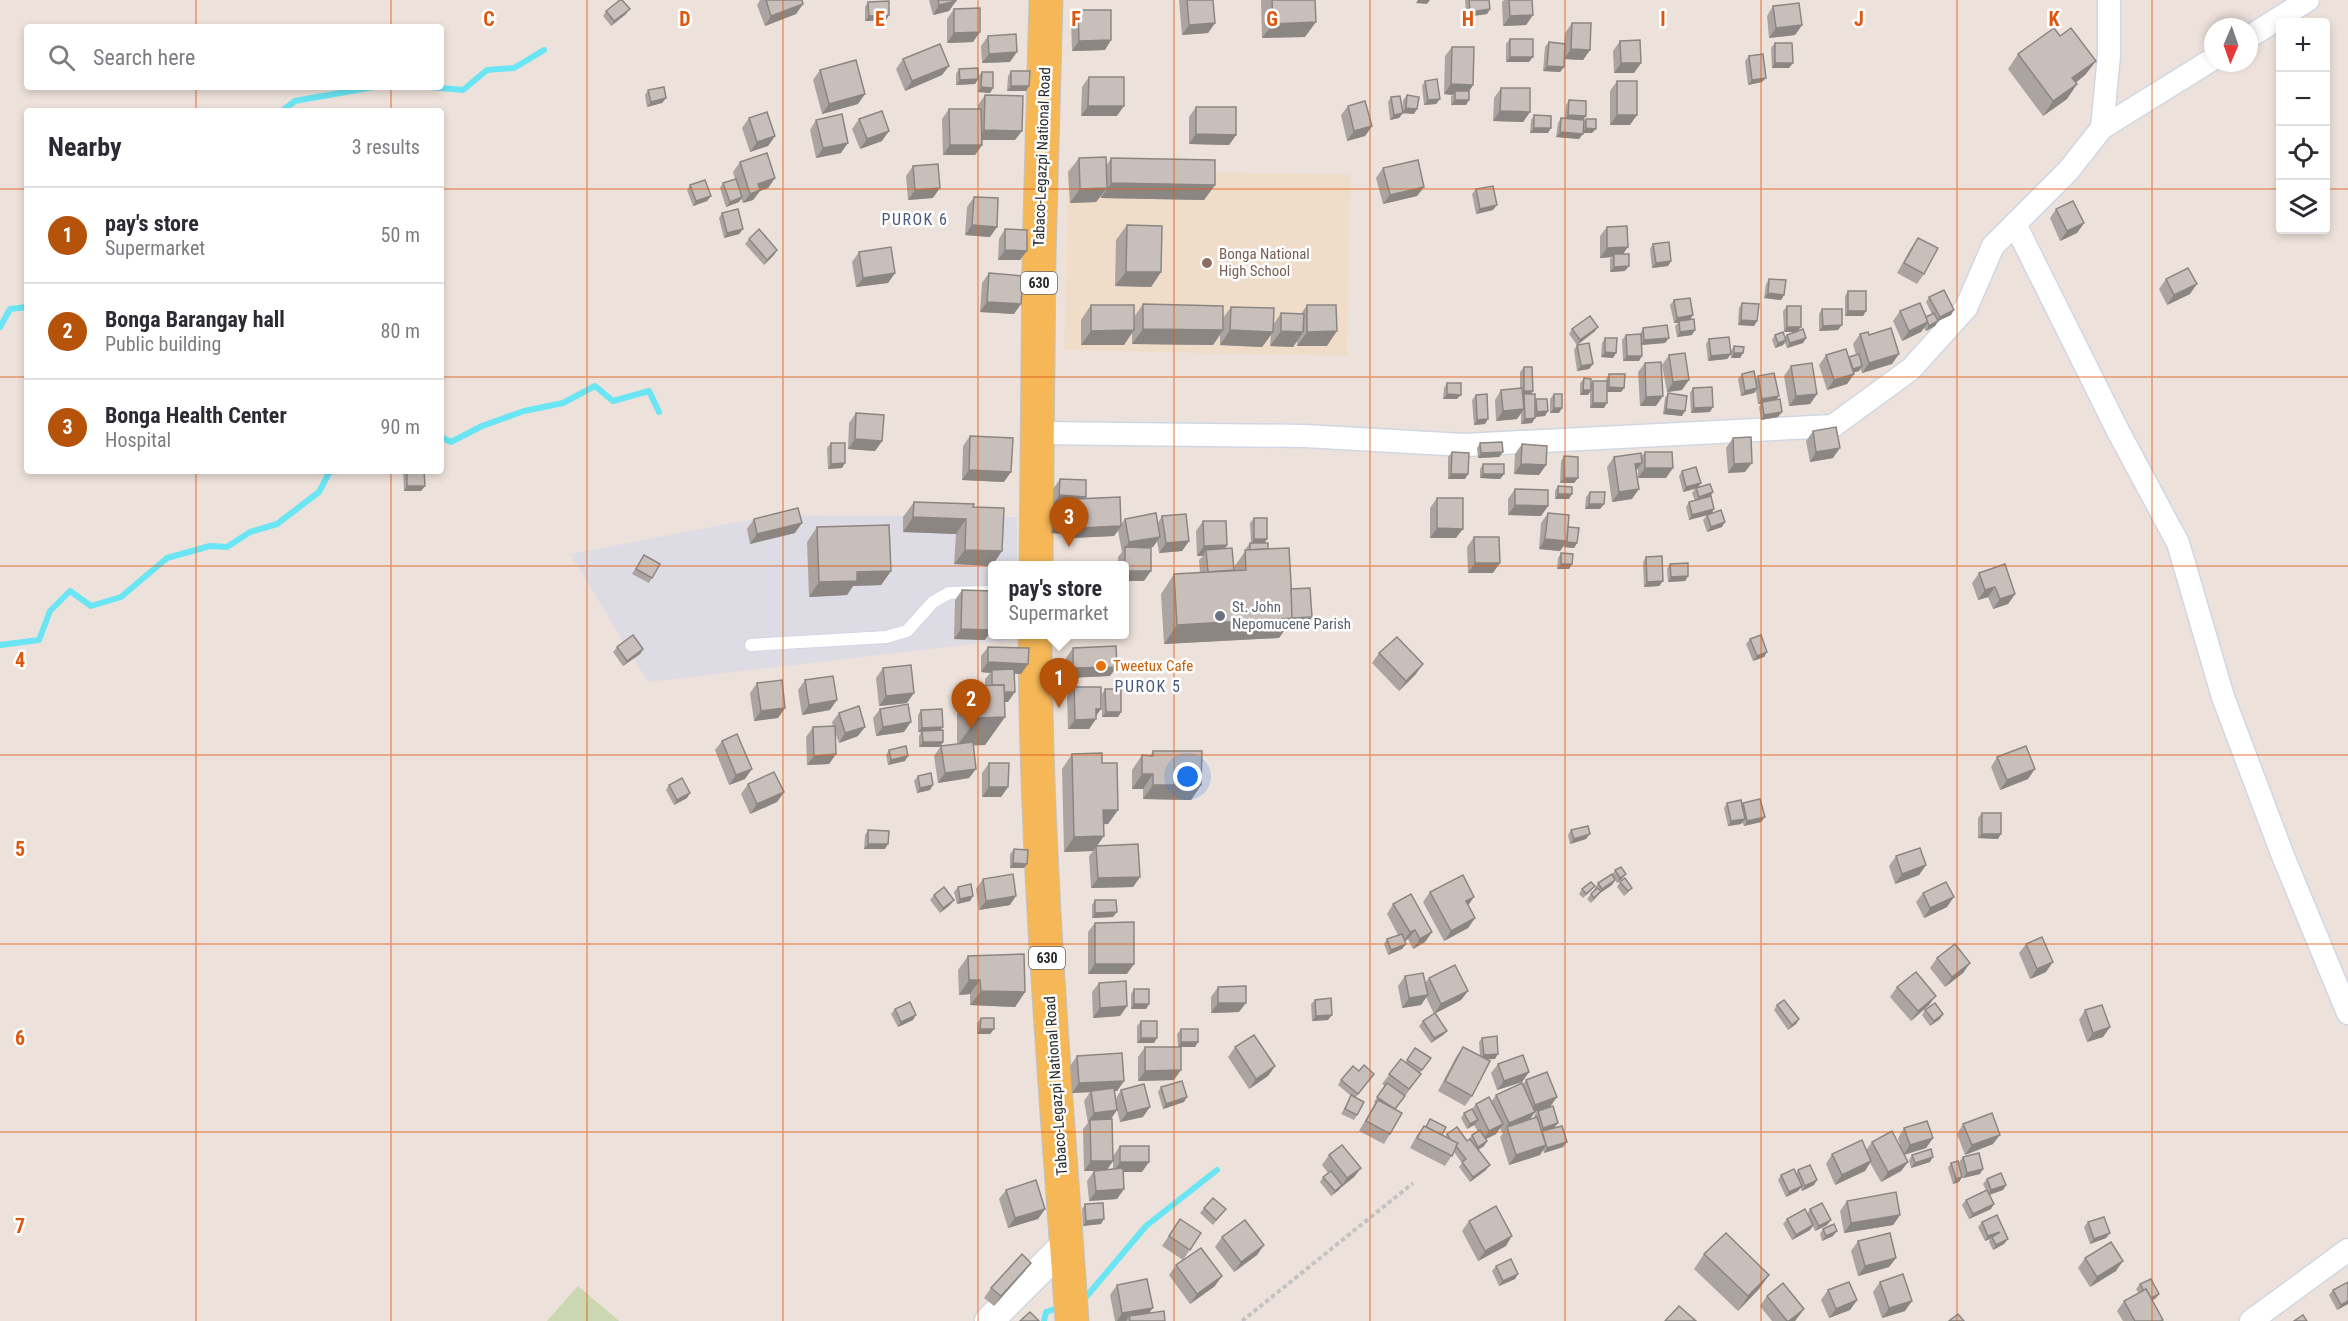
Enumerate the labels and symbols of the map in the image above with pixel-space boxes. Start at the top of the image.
text: C [483,7,495,31]
text: D [679,7,691,31]
text: E [875,7,885,31]
text: F [1071,7,1081,31]
text: G [1266,7,1278,31]
text: H [1462,7,1474,31]
text: I [1660,7,1666,31]
text: J [1854,7,1864,31]
text: K [2048,7,2060,31]
north arrow [2204,18,2258,72]
street label: Tabaco-Legazpi National Road [1030,67,1054,247]
district label: PUROK 6 [882,210,948,229]
place label: Bonga National High School [1219,245,1310,280]
marker: Bonga National High School [1200,256,1214,270]
road number: 630 [1021,272,1057,294]
pin: 3 [1050,498,1088,547]
place label: St. John Nepomucene Parish [1232,598,1351,633]
marker: St. John Nepomucene Parish [1213,609,1227,623]
text: 4 [15,648,25,672]
place label: Tweetux Cafe [1113,657,1193,675]
pin: 1 [1040,658,1078,708]
marker: Tweetux Cafe [1094,659,1108,673]
district label: PUROK 5 [1115,677,1181,696]
pin: 2 [952,680,990,729]
your location [1173,762,1202,791]
text: 5 [15,837,25,861]
road number: 630 [1029,947,1065,969]
street label: Tabaco-Legazpi National Road [1041,996,1071,1176]
text: 6 [15,1026,25,1050]
text: 7 [15,1214,25,1238]

